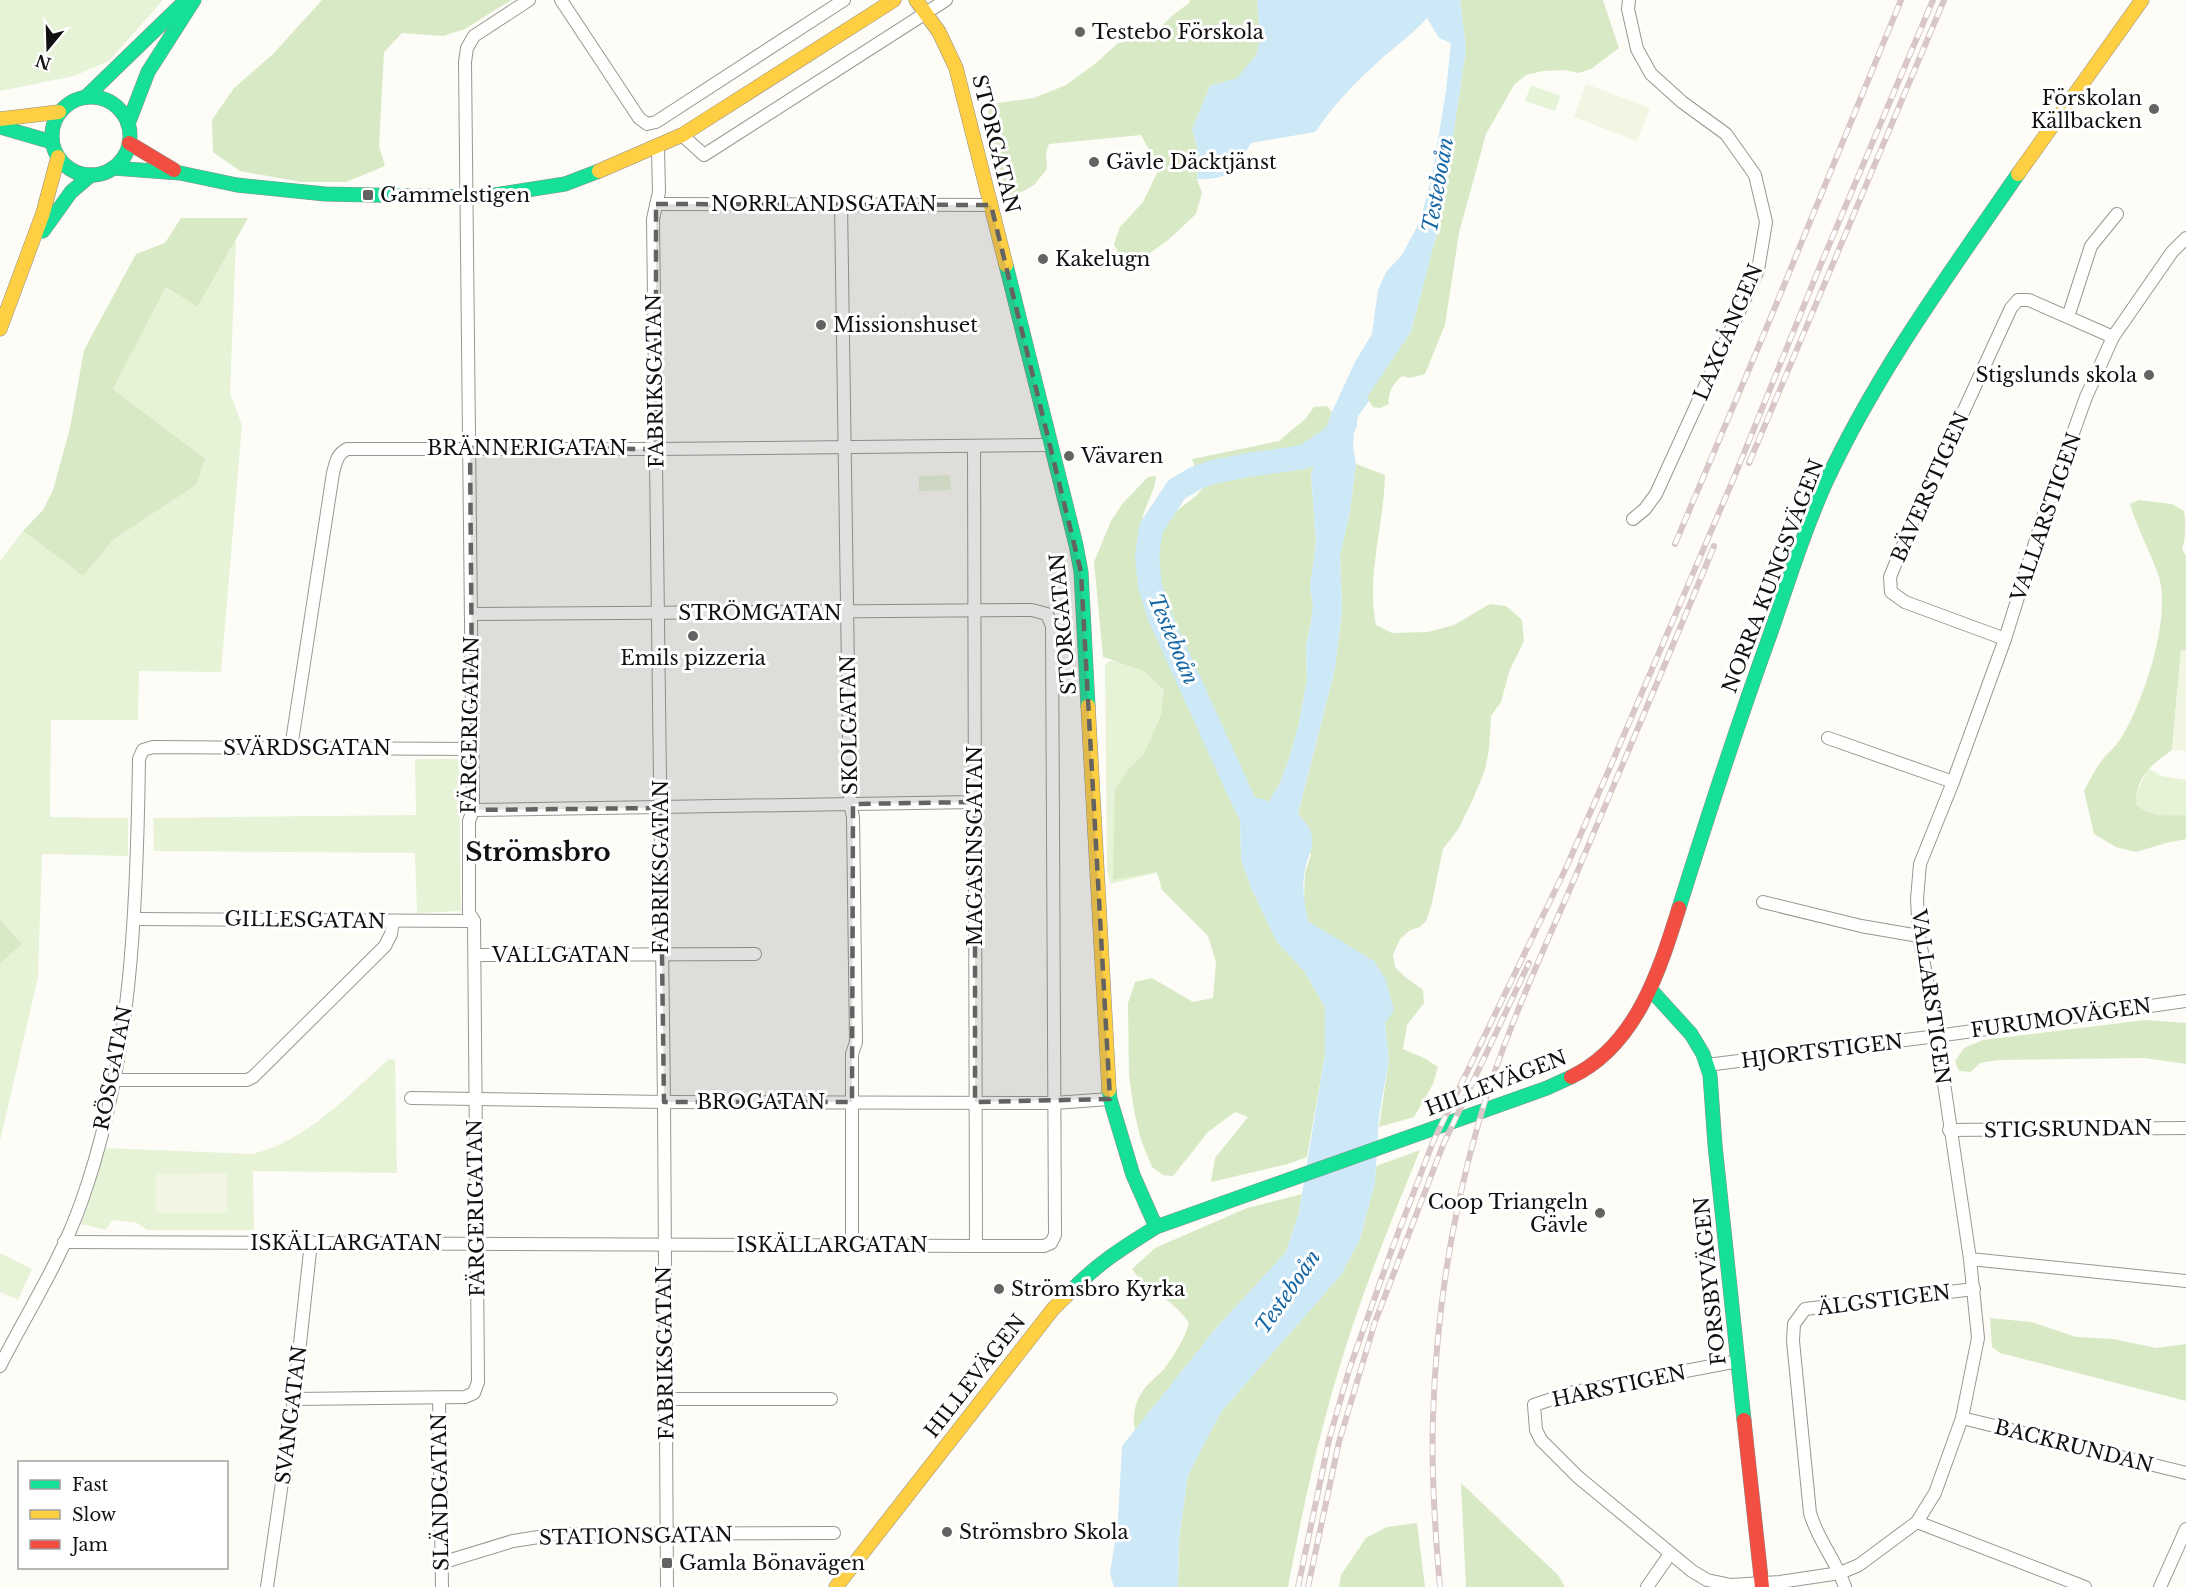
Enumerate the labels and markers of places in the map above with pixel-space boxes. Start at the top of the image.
place label: Testebo Förskola [1092,20,1265,44]
marker: Testebo Förskola [1073,25,1087,39]
place label: Förskolan Källbacken [2031,86,2142,133]
marker: Förskolan Källbacken [2147,102,2161,116]
place label: Gävle Däcktjänst [1106,150,1277,174]
marker: Gävle Däcktjänst [1087,155,1101,169]
place label: Gammelstigen [380,183,530,207]
marker: Gammelstigen [361,188,375,202]
place label: Kakelugn [1055,247,1151,271]
marker: Kakelugn [1036,252,1050,266]
place label: Missionshuset [833,313,978,337]
marker: Missionshuset [814,318,828,332]
place label: Stigslunds skola [1975,363,2138,387]
marker: Stigslunds skola [2142,368,2156,382]
place label: Vävaren [1080,444,1163,468]
marker: Vävaren [1062,449,1076,463]
marker: Emils pizzeria [686,629,700,643]
place label: Emils pizzeria [620,646,767,670]
place label: Coop Triangeln Gävle [1428,1190,1588,1237]
marker: Coop Triangeln Gävle [1593,1206,1607,1220]
place label: Strömsbro Kyrka [1011,1277,1186,1301]
marker: Strömsbro Kyrka [992,1282,1006,1296]
place label: Strömsbro Skola [959,1520,1130,1544]
marker: Strömsbro Skola [940,1525,954,1539]
place label: Gamla Bönavägen [679,1551,865,1575]
marker: Gamla Bönavägen [660,1556,674,1570]

